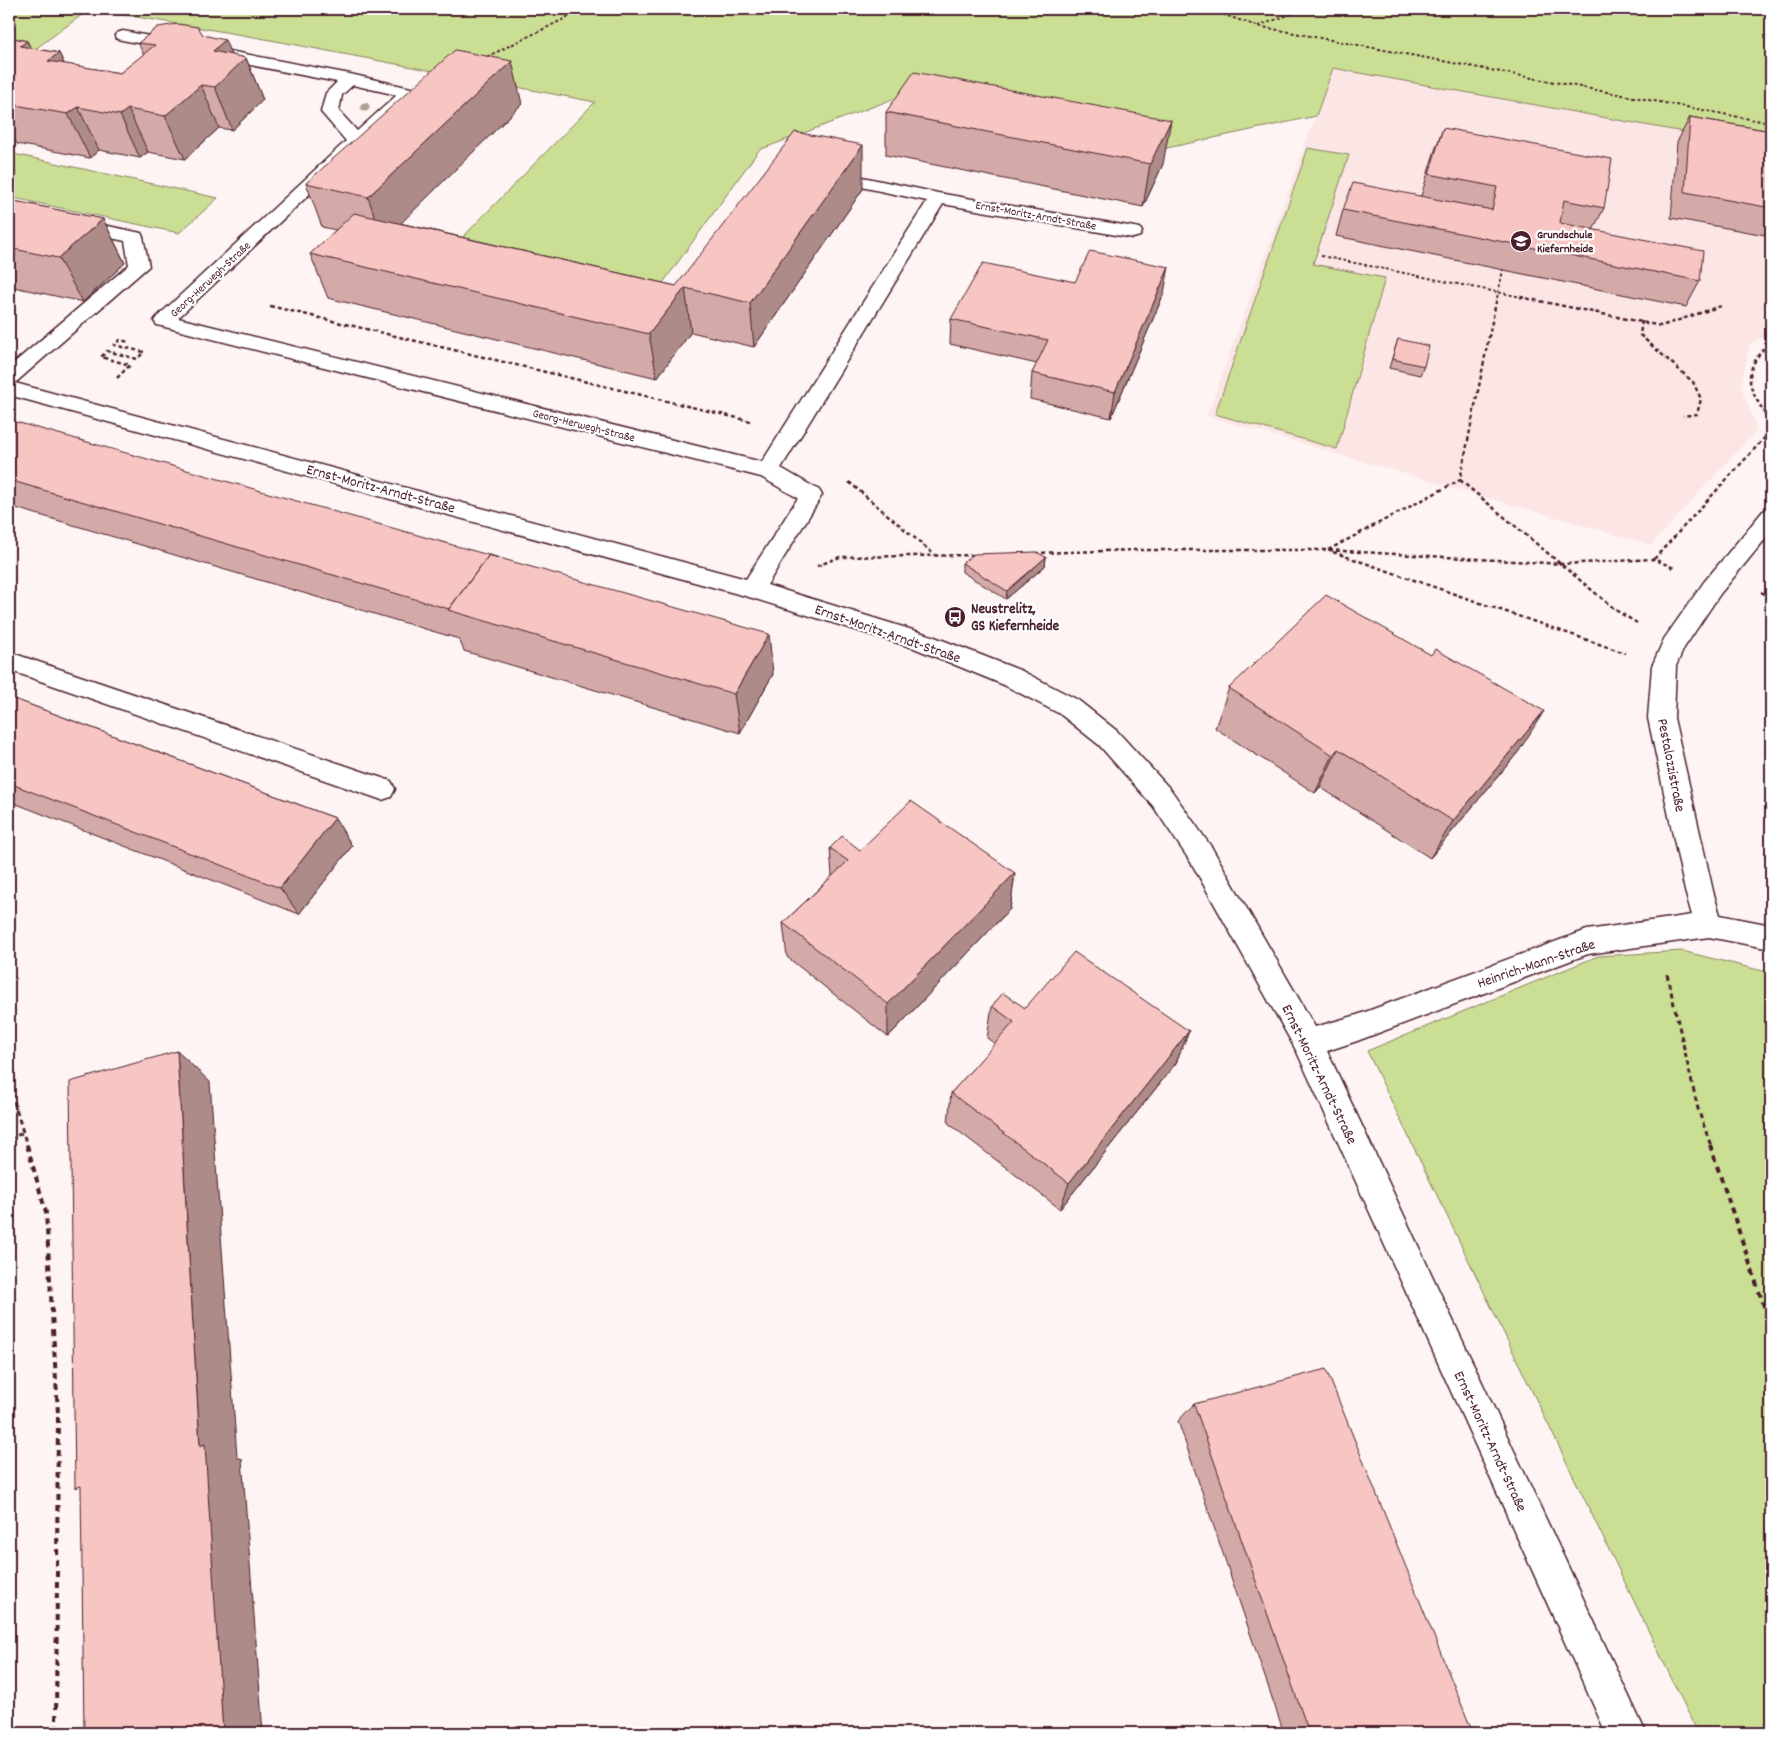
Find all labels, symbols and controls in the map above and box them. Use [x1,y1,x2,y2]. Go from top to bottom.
street label: Ernst-Moritz-Arndt-Straße [974,197,1098,235]
place label: Grundschule Kiefernheide [1537,227,1594,258]
school or university icon: Grundschule Kiefernheide [1509,229,1533,253]
street label: Georg-Herwegh-Straße [167,238,255,322]
street label: Georg-Herwegh-Straße [531,406,637,447]
street label: Ernst-Moritz-Arndt-Straße [304,459,458,520]
place label: Neustrelitz, GS Kiefernheide [971,599,1060,638]
street label: Ernst-Moritz-Arndt-Straße [811,600,964,670]
bus stop icon: Neustrelitz, GS Kiefernheide [943,605,967,629]
street label: Pestalozzistraße [1650,717,1690,814]
street label: Heinrich-Mann-Straße [1475,934,1599,995]
street label: Ernst-Moritz-Arndt-Straße [1275,1001,1362,1149]
street label: Ernst-Moritz-Arndt-Straße [1447,1368,1532,1516]

